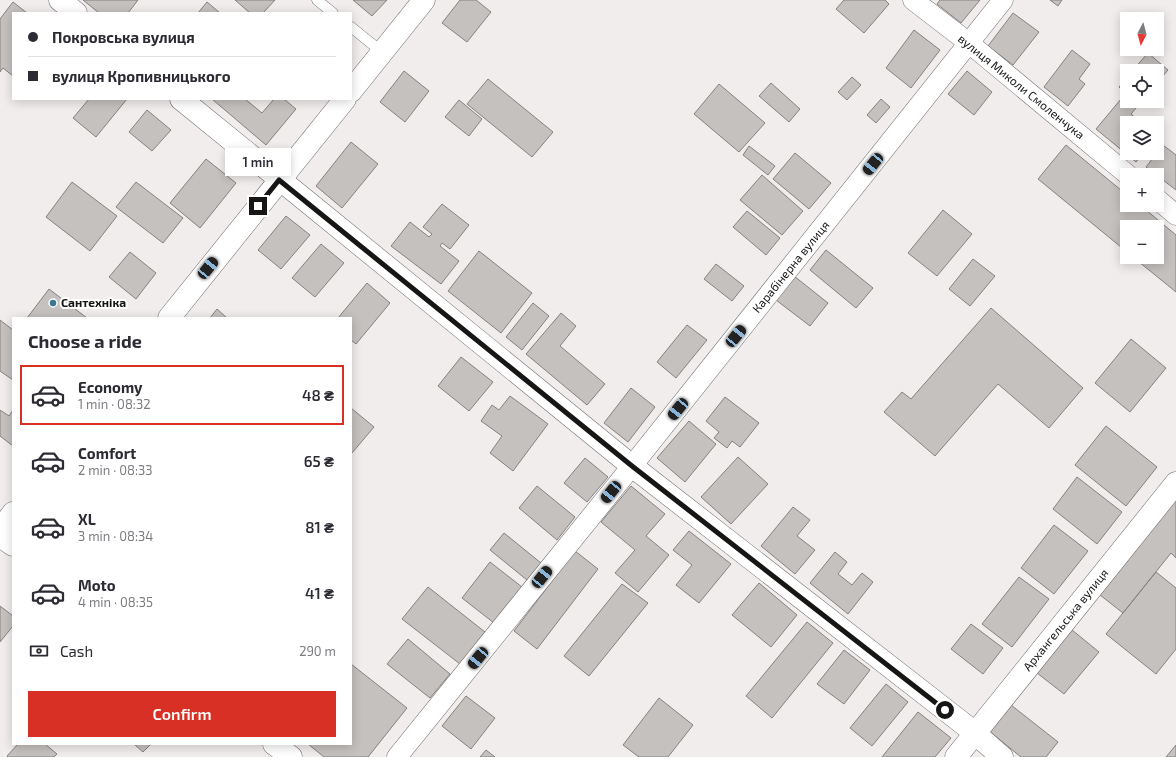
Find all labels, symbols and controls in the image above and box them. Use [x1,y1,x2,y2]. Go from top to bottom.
north arrow [1120,12,1164,56]
map controls [1120,12,1164,264]
text: Покровська вулиця [52,28,195,46]
street label: вулиця Миколи Смоленчука [955,31,1088,142]
button: locate [1120,64,1164,108]
text: вулиця Кропивницького [52,67,231,85]
button: layers [1120,116,1164,160]
callout: 1 min [225,148,291,176]
car [861,151,885,177]
text: 1 min [243,154,273,170]
button: + [1120,168,1164,212]
route end [249,197,267,215]
street label: Карабінерна вулиця [749,218,832,316]
button: − [1120,220,1164,264]
car [196,255,220,281]
place label: Сантехніка [61,295,126,309]
marker: Сантехніка [48,298,58,308]
car [724,323,748,349]
text: Choose a ride [28,330,142,352]
icon: car [30,377,66,413]
text: Economy [78,378,143,396]
text: 48 ₴ [302,386,334,404]
text: 1 min · 08:32 [78,396,150,412]
car [666,396,690,422]
icon: car [30,443,66,479]
text: Comfort [78,444,136,462]
text: 65 ₴ [304,452,334,470]
text: 2 min · 08:33 [78,462,153,478]
car [599,479,623,505]
icon: car [30,509,66,545]
text: XL [78,510,96,528]
text: 81 ₴ [305,518,334,536]
text: 3 min · 08:34 [78,528,153,544]
car [530,564,554,590]
street label: Архангельська вулиця [1020,566,1111,674]
icon: car [30,575,66,611]
text: Moto [78,576,116,594]
text: 41 ₴ [305,584,334,602]
text: 4 min · 08:35 [78,594,153,610]
icon: cash [28,640,50,662]
text: Cash [60,642,93,660]
text: 290 m [299,643,336,659]
car [466,645,490,671]
button: Confirm [28,691,336,737]
route start [936,701,954,719]

